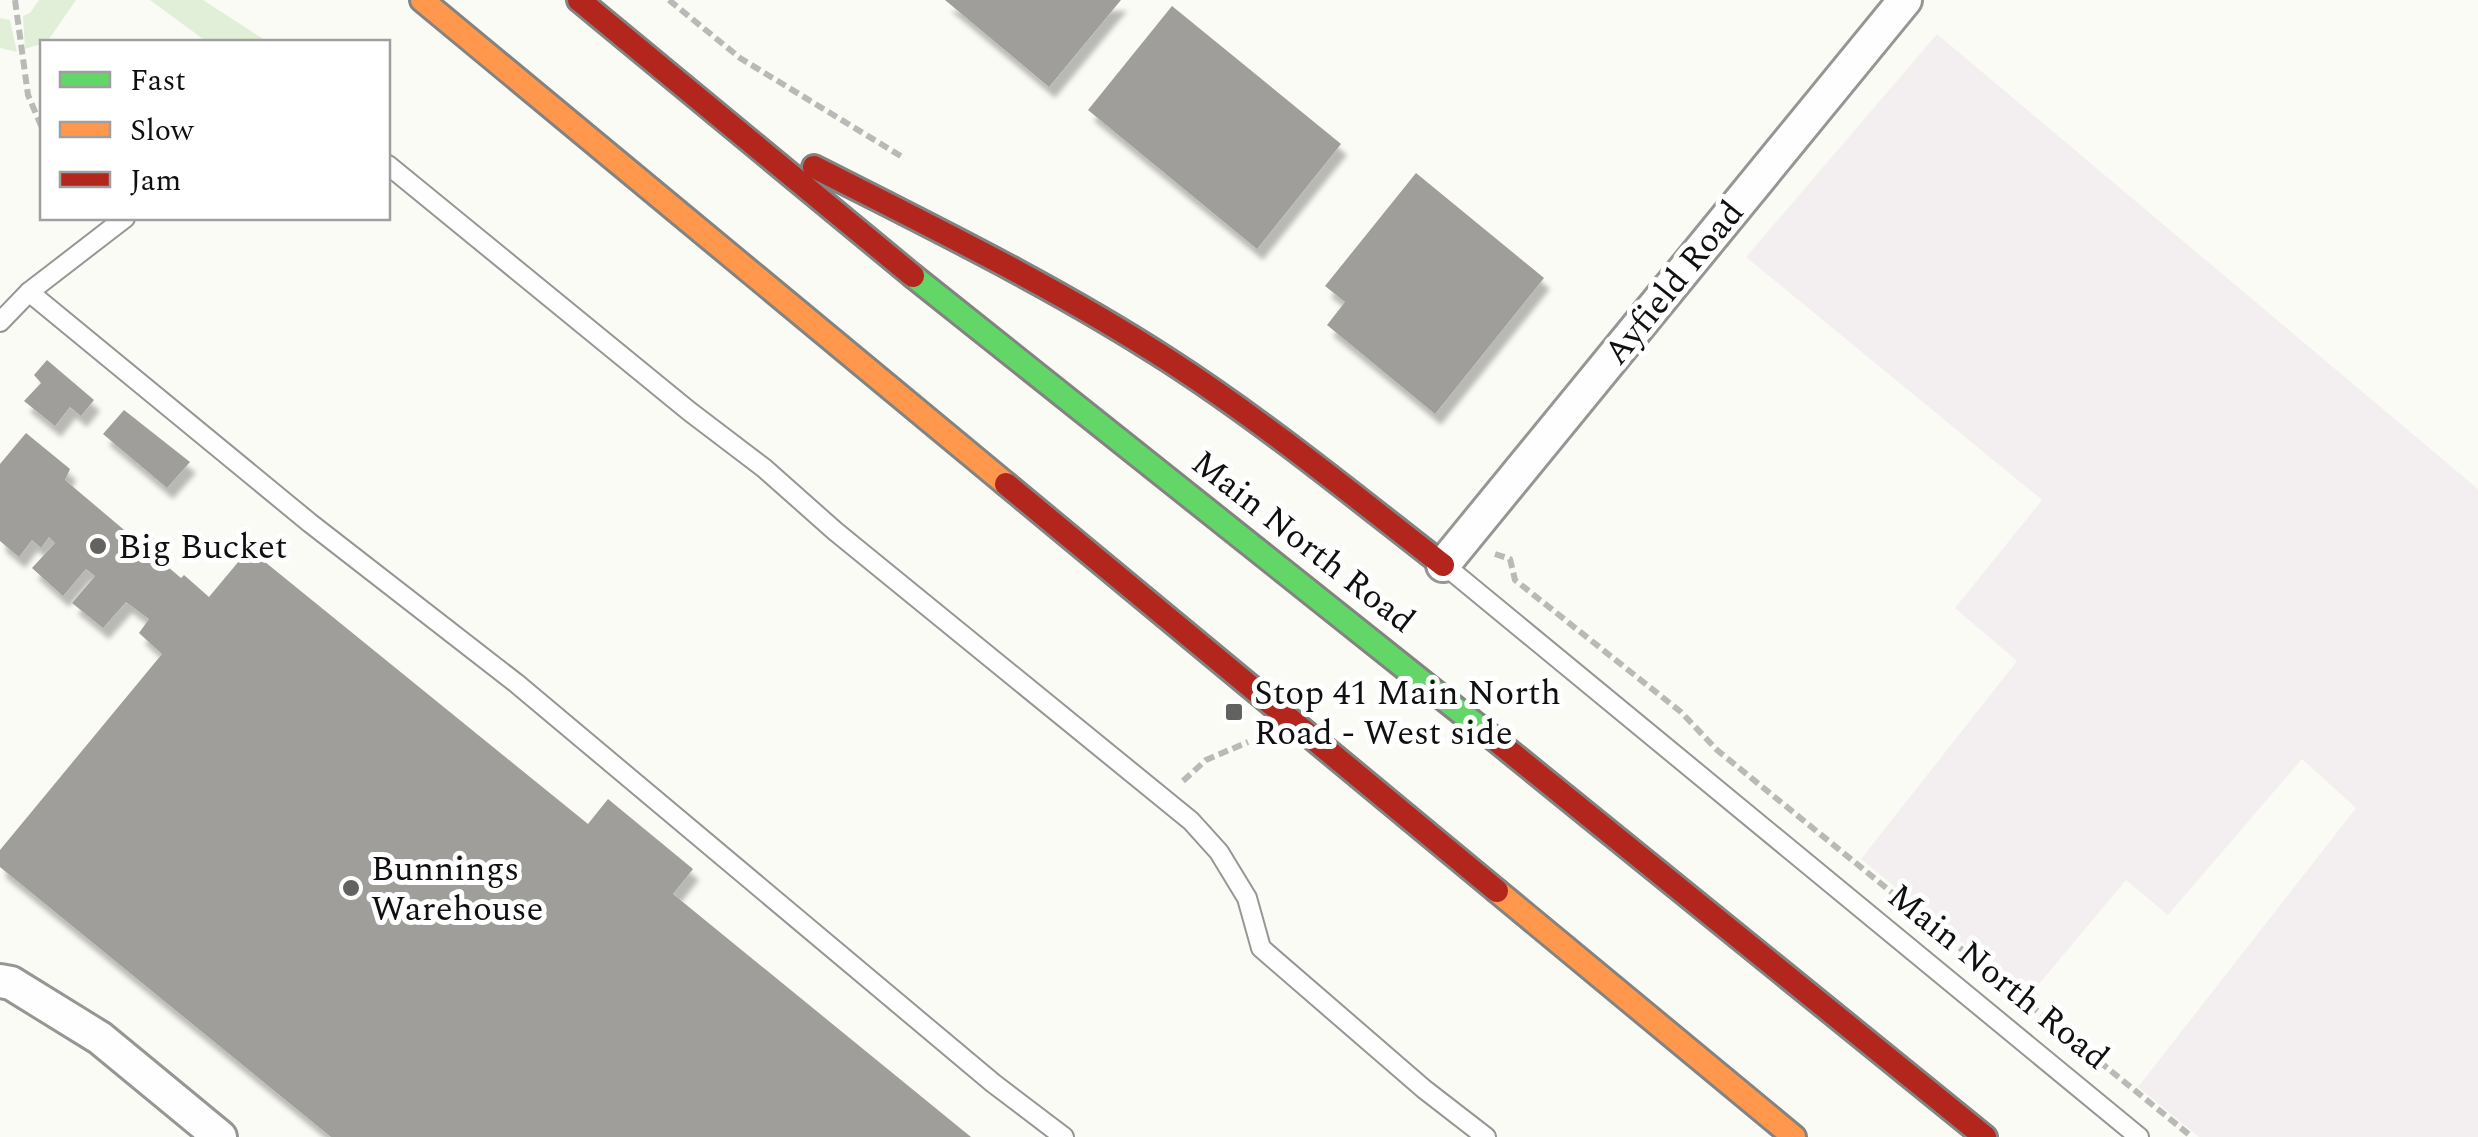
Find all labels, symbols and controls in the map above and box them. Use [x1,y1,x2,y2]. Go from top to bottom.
legend [40,40,390,220]
text: Fast [130,58,186,104]
text: Slow [130,108,195,154]
text: Jam [130,158,181,204]
street label: Ayfield Road [1591,189,1757,377]
street label: Main North Road [1180,438,1427,647]
place label: Big Bucket [118,521,287,574]
marker: Big Bucket [87,535,109,557]
place label: Stop 41 Main North Road - West side [1254,667,1561,760]
marker: Stop 41 Main North Road - West side [1223,701,1245,723]
place label: Bunnings Warehouse [371,843,544,936]
street label: Main North Road [1876,871,2120,1083]
marker: Bunnings Warehouse [340,877,362,899]

